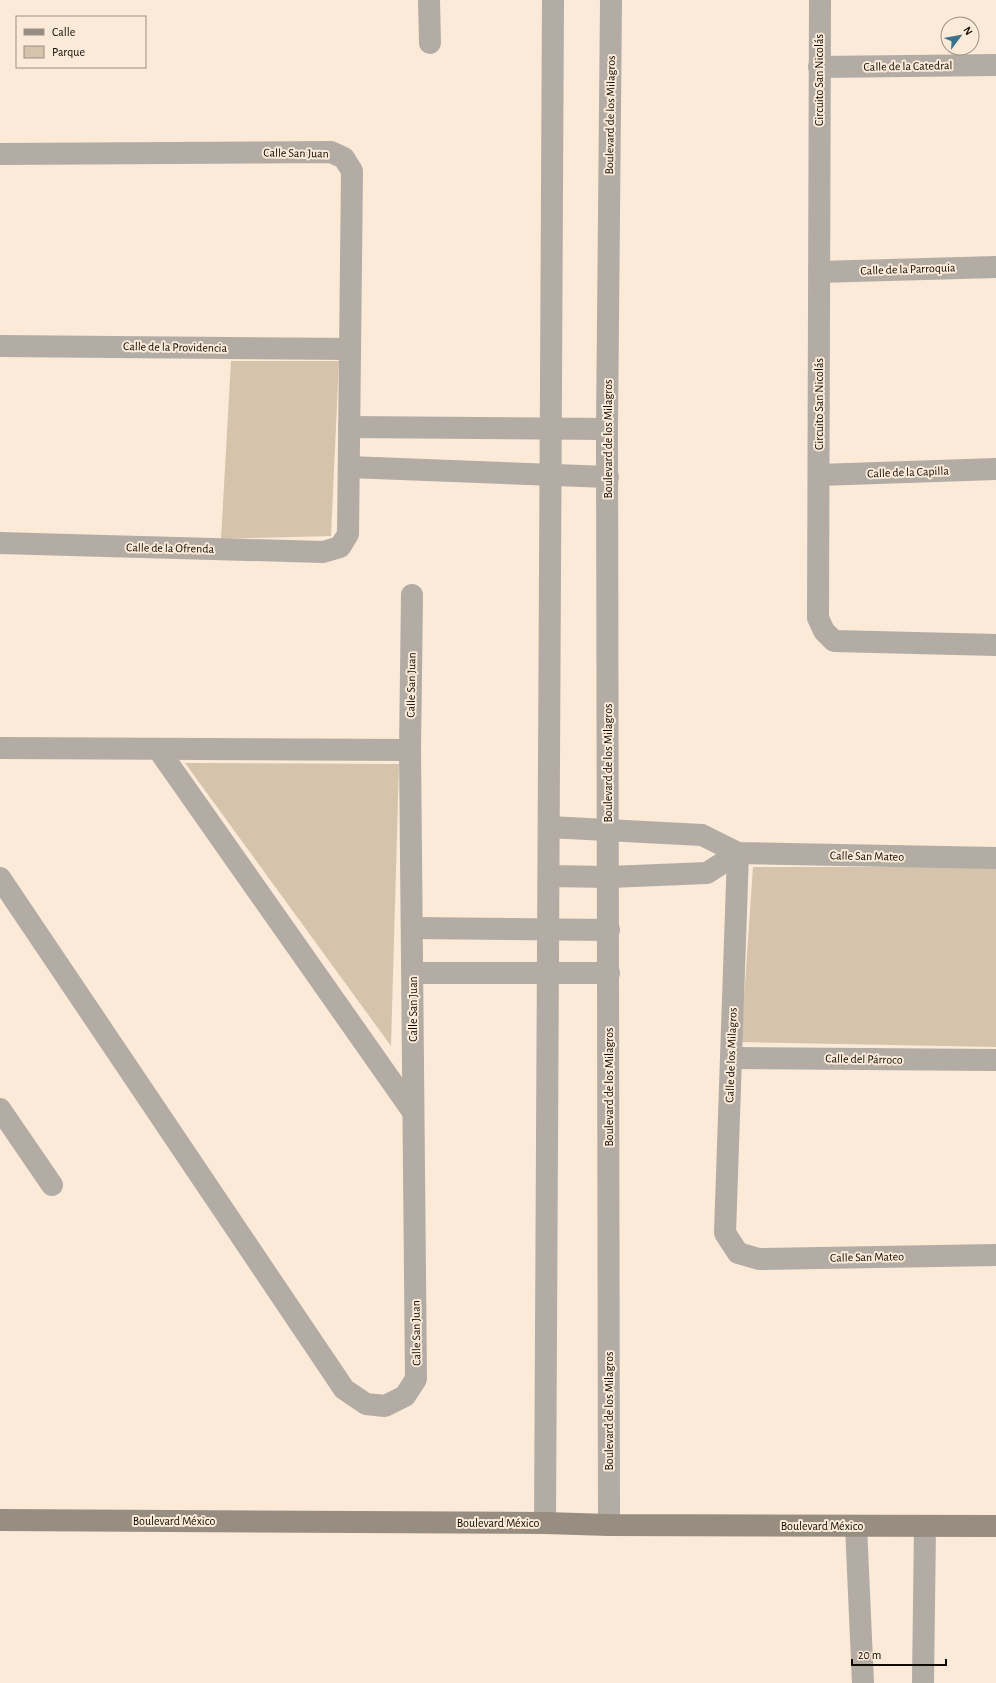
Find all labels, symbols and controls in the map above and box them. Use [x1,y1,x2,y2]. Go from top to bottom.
legend [16,16,146,68]
north arrow [940,16,980,56]
text: N [961,25,975,37]
text: Calle [52,26,75,38]
street label: Circuito San Nicolás [813,34,825,126]
text: Parque [52,46,85,58]
street label: Boulevard de los Milagros [603,55,617,175]
street label: Calle de la Catedral [863,59,953,73]
street label: Calle San Juan [263,146,329,160]
street label: Calle de la Parroquia [860,261,956,277]
street label: Calle de la Providencia [123,340,228,354]
street label: Circuito San Nicolás [813,358,825,450]
street label: Boulevard de los Milagros [602,379,614,499]
street label: Calle de la Capilla [867,465,949,479]
street label: Calle de la Ofrenda [126,541,215,555]
street label: Calle San Juan [404,652,418,718]
street label: Boulevard de los Milagros [602,703,614,823]
street label: Calle San Mateo [830,849,904,863]
street label: Calle San Juan [407,976,419,1042]
street label: Calle de los Milagros [723,1007,739,1103]
street label: Boulevard de los Milagros [603,1027,615,1147]
street label: Calle del Párroco [825,1052,903,1066]
street label: Calle San Mateo [830,1250,904,1264]
street label: Calle San Juan [409,1300,423,1366]
street label: Boulevard de los Milagros [603,1351,615,1471]
street label: Boulevard México [133,1515,215,1527]
street label: Boulevard México [457,1517,539,1529]
street label: Boulevard México [781,1520,863,1532]
scale bar [852,1641,946,1667]
text: 20 m [858,1649,881,1661]

